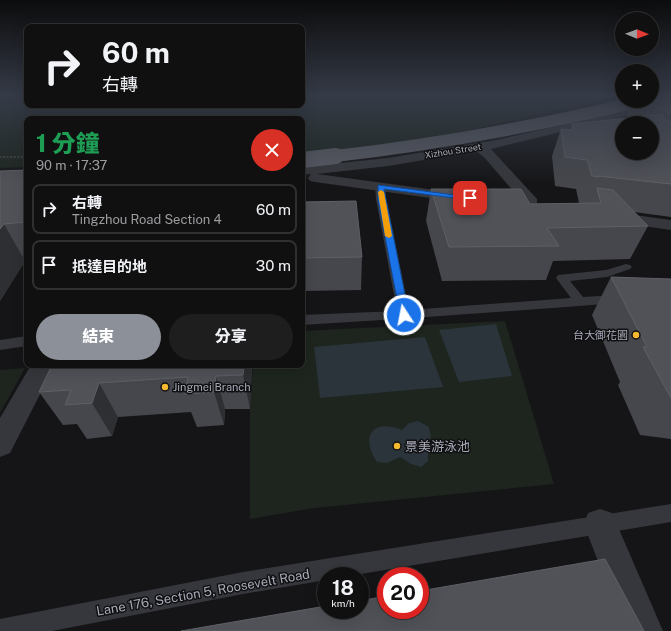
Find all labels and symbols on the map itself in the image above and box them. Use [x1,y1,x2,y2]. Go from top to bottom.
north arrow [615,12,659,56]
street label: Xizhou Street [424,141,482,160]
pin [453,181,487,215]
position arrow [383,294,425,336]
place label: 台大御花園 [573,329,628,341]
marker: 台大御花園 [631,330,641,340]
place label: Jingmei Branch [173,381,251,393]
marker: Jingmei Branch [160,382,170,392]
place label: 景美游泳池 [405,439,470,454]
marker: 景美游泳池 [392,441,402,451]
street label: Lane 176, Section 5, Roosevelt Road [95,566,311,619]
speed limit sign: 20 [377,567,429,619]

